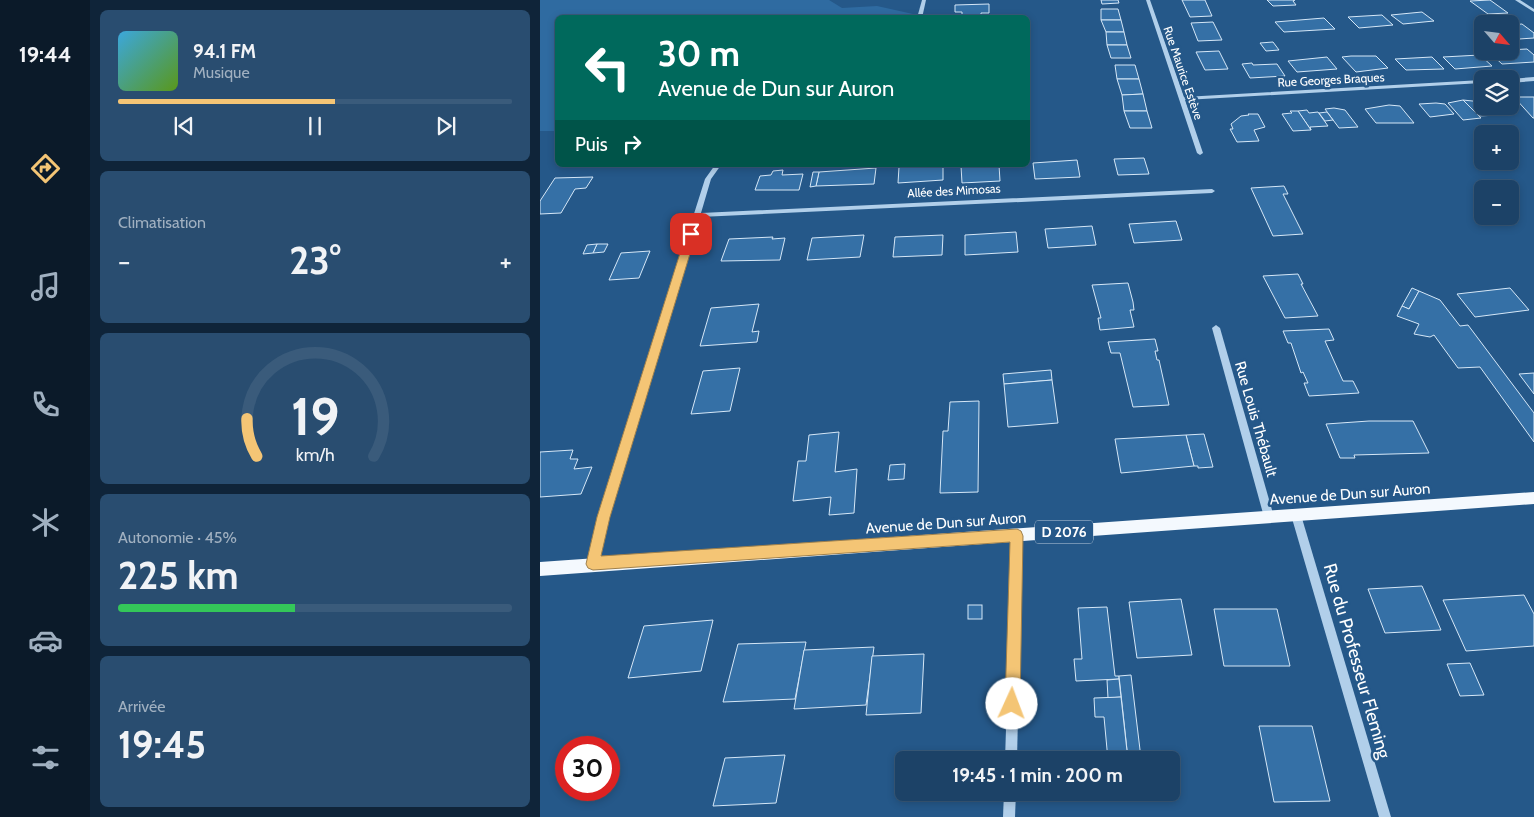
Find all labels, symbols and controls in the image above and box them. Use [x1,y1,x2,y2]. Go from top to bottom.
north arrow [1474,15,1519,60]
map controls [1474,15,1519,225]
street label: Rue Maurice Estève [1160,24,1207,122]
text: 30 m [658,32,740,75]
icon: left [575,35,640,100]
text: 94.1 FM [193,40,256,63]
text: 19:44 [19,41,71,68]
text: Musique [193,63,250,82]
street label: Rue Georges Braques [1277,69,1385,90]
button: layers [1474,70,1519,115]
text: Avenue de Dun sur Auron [658,75,894,102]
icon: previous [170,112,198,140]
icon: pause [301,112,329,140]
icon: next [432,112,460,140]
button: + [1474,125,1519,170]
icon: right [618,130,646,158]
text: Puis [575,133,608,156]
icon: directions [28,151,63,186]
button: − [1474,180,1519,225]
street label: Allée des Mimosas [907,181,1001,200]
text: Climatisation [118,213,206,232]
pin [670,213,712,255]
icon: arrive [677,220,705,248]
text: 23° [289,237,341,284]
text: − [118,244,130,278]
text: + [500,244,512,278]
icon: music [28,269,63,304]
street label: Rue Louis Thébault [1231,359,1281,479]
text: 19 [291,385,339,448]
icon: phone [28,387,63,422]
text: km/h [295,444,335,465]
street label: Avenue de Dun sur Auron [1269,479,1431,509]
icon: climate [28,505,63,540]
street label: Avenue de Dun sur Auron [865,508,1027,538]
road number: D 2076 [1035,520,1093,544]
text: Autonomie · 45% [118,528,237,547]
text: 225 km [118,552,239,599]
street label: Rue du Professeur Fleming [1319,561,1396,762]
icon: car [28,623,63,658]
position arrow [985,677,1037,729]
text: Arrivée [118,697,165,716]
text: 19:45 [118,721,206,768]
speed limit sign: 30 [555,736,620,801]
icon: filters [28,740,63,775]
text: 19:45 · 1 min · 200 m [952,764,1123,787]

